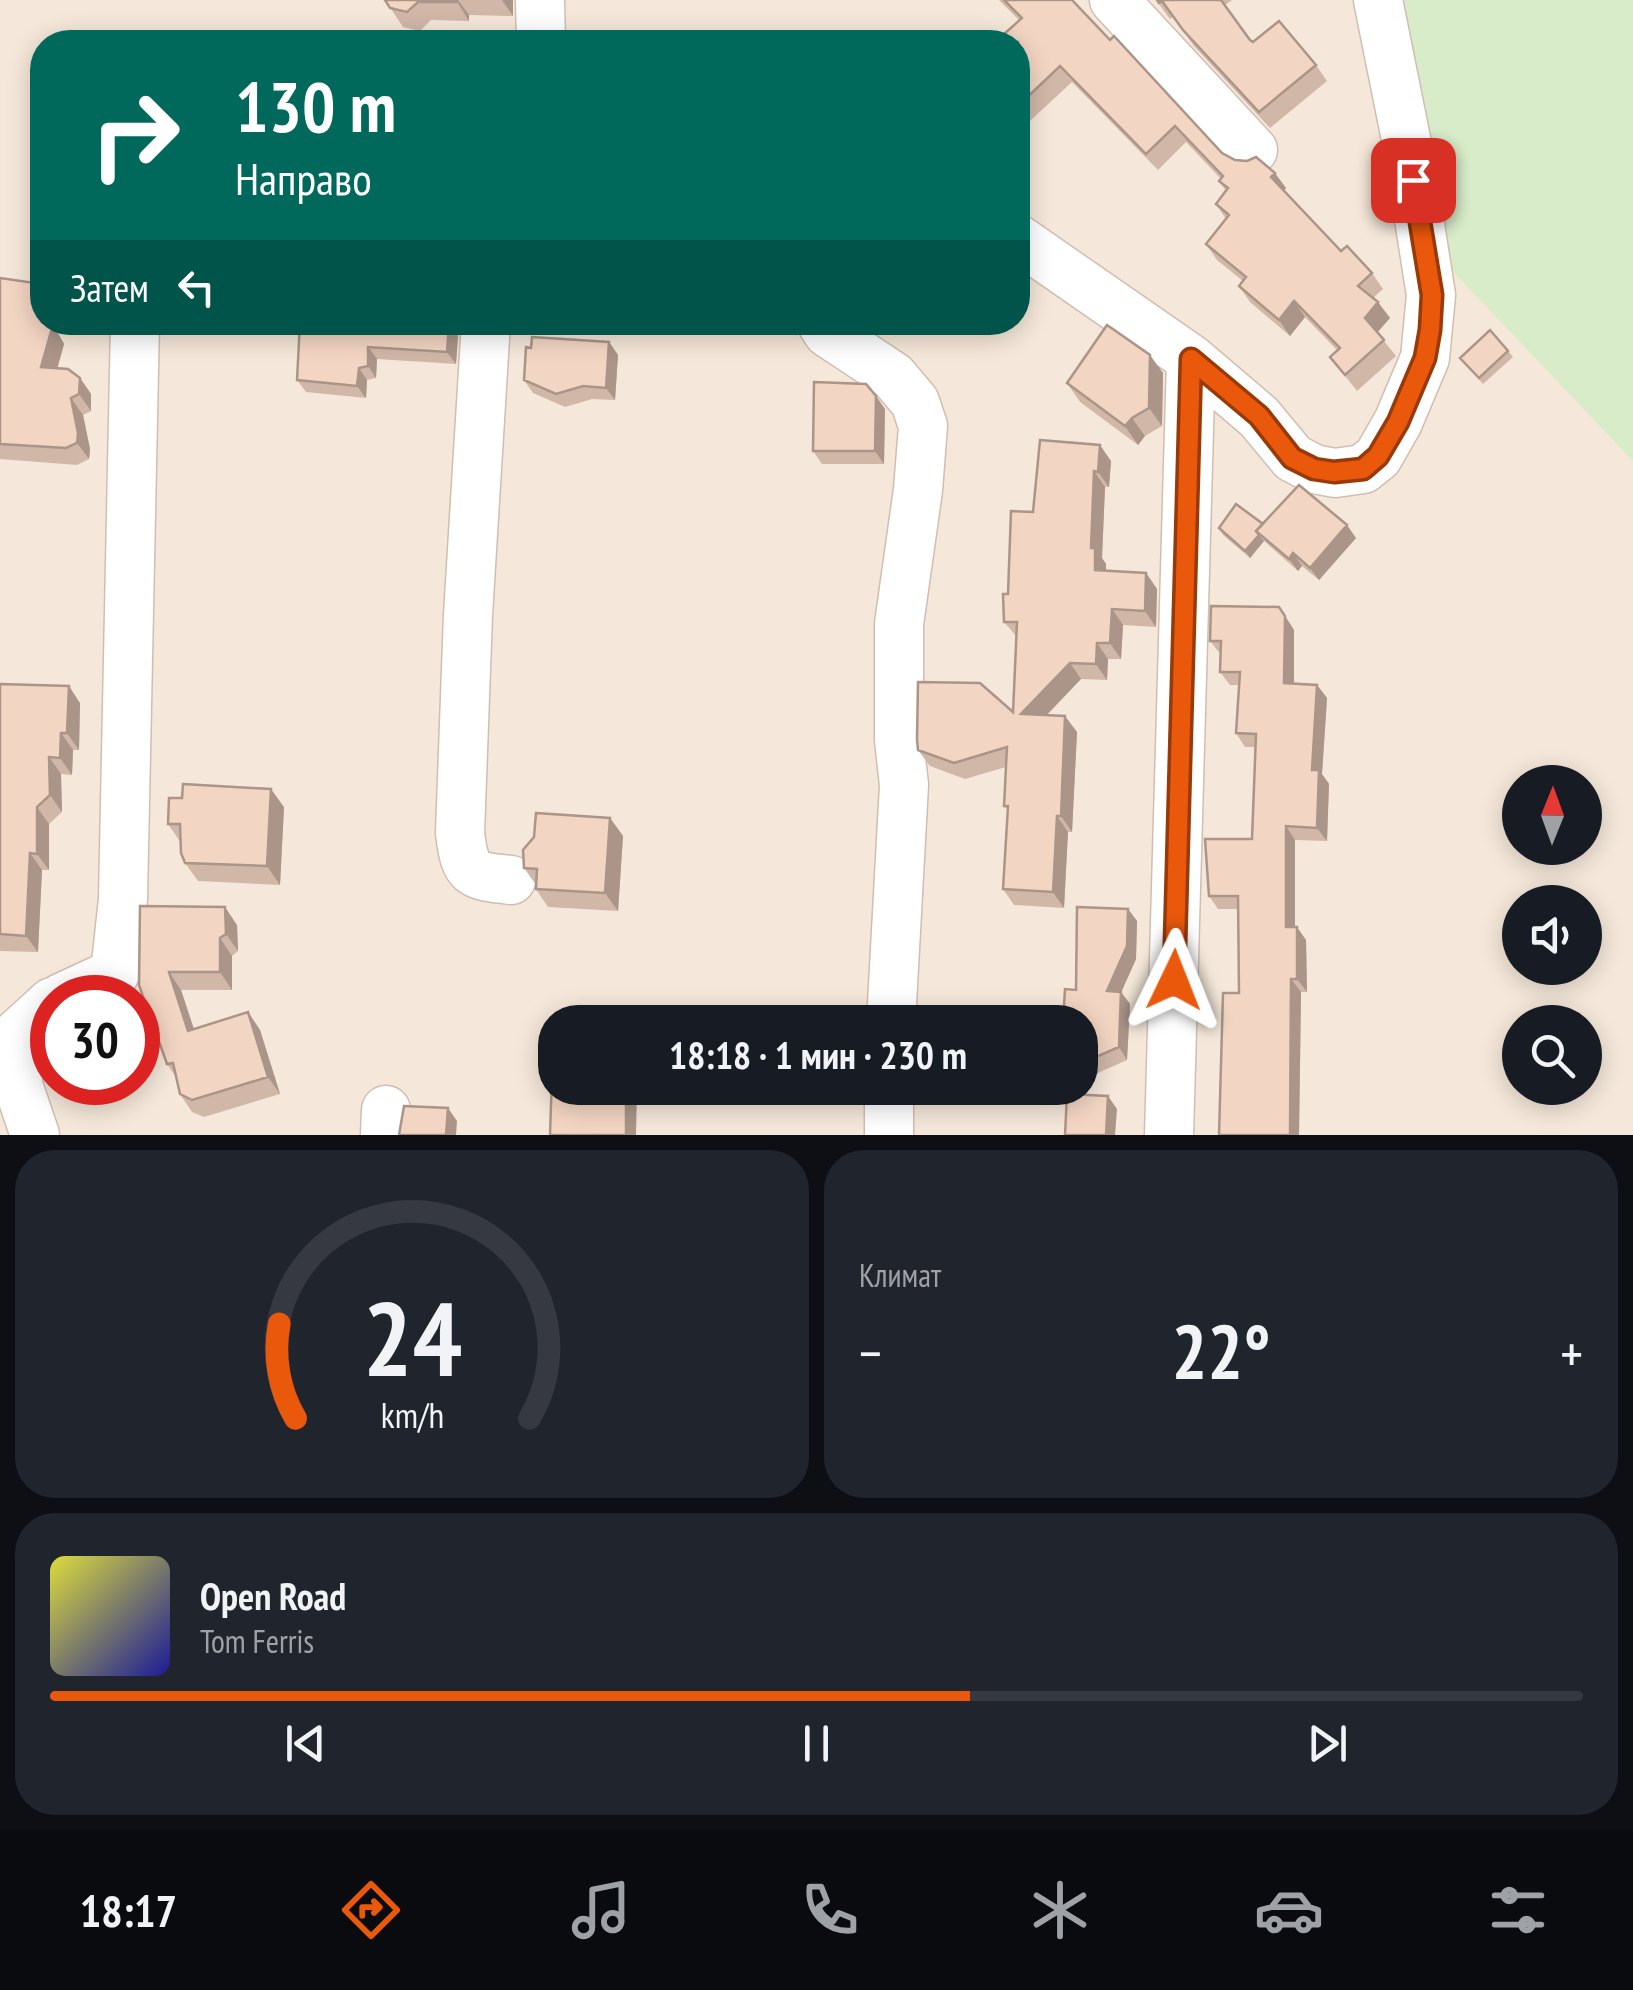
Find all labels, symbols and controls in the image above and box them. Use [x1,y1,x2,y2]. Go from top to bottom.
text: 130 m [235,61,396,151]
icon: right [70,70,200,200]
pin [1371,138,1456,223]
text: Направо [235,149,372,207]
icon: arrive [1386,153,1441,208]
icon: left [169,260,224,315]
text: Затем [70,263,149,312]
north arrow [1502,765,1602,865]
map controls [1502,765,1602,1105]
button: sound [1502,885,1602,985]
position arrow [1122,928,1226,1032]
speed limit sign: 30 [30,975,160,1105]
button: search [1502,1005,1602,1105]
text: 18:18 · 1 мин · 230 m [669,1030,967,1079]
text: Климат [859,1254,941,1296]
text: 24 [362,1270,462,1405]
text: 22° [1171,1303,1271,1400]
text: − [859,1317,882,1388]
text: + [1560,1317,1583,1388]
text: km/h [380,1392,444,1438]
text: Open Road [200,1571,346,1620]
text: Tom Ferris [200,1620,314,1662]
icon: previous [278,1716,333,1771]
icon: pause [789,1716,844,1771]
icon: next [1300,1716,1355,1771]
icon: directions [336,1875,406,1945]
icon: music [566,1875,636,1945]
icon: phone [795,1875,865,1945]
icon: climate [1025,1875,1095,1945]
icon: car [1254,1875,1324,1945]
icon: filters [1483,1875,1553,1945]
text: 18:17 [80,1881,177,1939]

